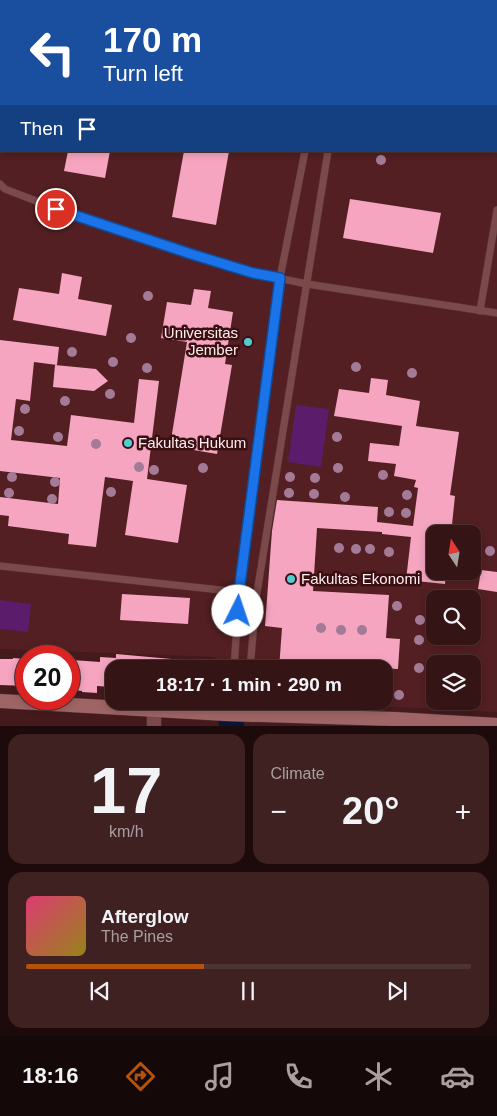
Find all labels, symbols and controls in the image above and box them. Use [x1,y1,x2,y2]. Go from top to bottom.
icon: left [20,20,85,85]
text: 170 m [103,20,202,59]
text: Turn left [103,61,183,86]
icon: arrive [73,115,101,143]
text: Then [20,118,63,139]
pin [35,188,77,230]
icon: arrive [42,195,70,223]
place label: Universitas Jember [164,324,238,358]
marker: Universitas Jember [242,336,254,348]
place label: Fakultas Hukum [138,434,246,451]
marker: Fakultas Hukum [122,437,134,449]
north arrow [426,525,481,580]
map controls [426,525,481,710]
place label: Fakultas Ekonomi [301,570,420,587]
marker: Fakultas Ekonomi [285,573,297,585]
position arrow [211,584,263,636]
button: search [426,590,481,645]
speed limit sign: 20 [15,645,80,710]
button: layers [426,655,481,710]
text: 18:17 · 1 min · 290 m [156,674,342,695]
text: 17 [90,754,162,827]
text: Climate [271,765,325,782]
text: 20° [342,790,399,832]
text: − [271,796,287,827]
text: + [455,796,471,827]
text: km/h [109,823,144,840]
text: Afterglow [101,906,189,927]
text: The Pines [101,928,173,945]
icon: previous [86,977,114,1005]
icon: pause [234,977,262,1005]
icon: next [383,977,411,1005]
icon: directions [123,1059,158,1094]
icon: music [202,1059,237,1094]
icon: phone [281,1059,316,1094]
icon: climate [361,1059,396,1094]
icon: car [440,1059,475,1094]
text: 18:16 [22,1063,78,1088]

